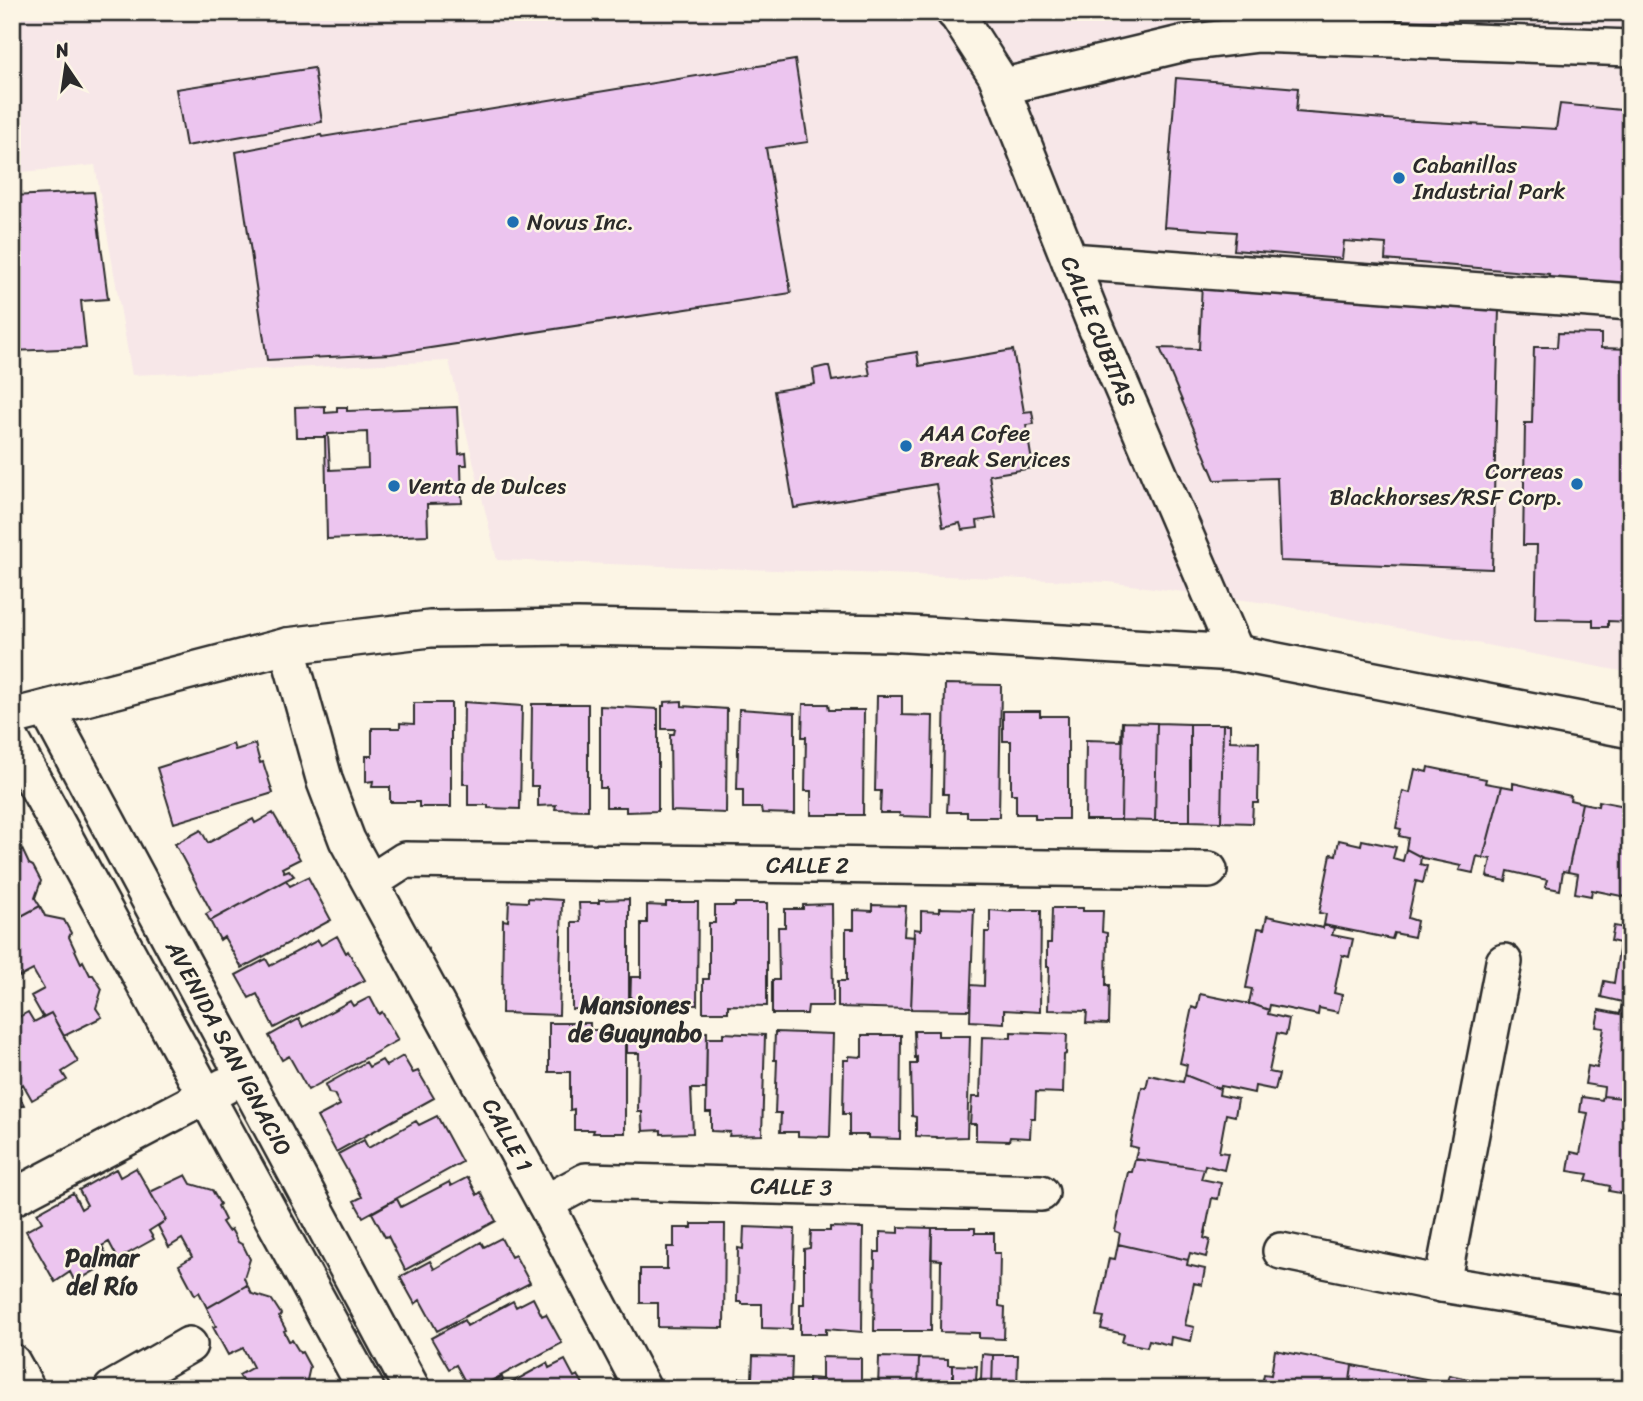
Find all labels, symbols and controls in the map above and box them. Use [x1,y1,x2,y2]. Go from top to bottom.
north arrow [32,32,102,102]
text: N [51,32,73,68]
place label: Cabanillas Industrial Park [1412,145,1565,212]
marker: Cabanillas Industrial Park [1391,170,1407,186]
place label: Novus Inc. [527,202,634,243]
marker: Novus Inc. [505,214,521,230]
street label: CALLE CUBITAS [1049,250,1148,413]
place label: AAA Cofee Break Services [919,413,1071,480]
marker: AAA Cofee Break Services [898,438,914,454]
place label: Correas Blackhorses/RSF Corp. [1330,451,1564,518]
place label: Venta de Dulces [408,466,567,507]
marker: Correas Blackhorses/RSF Corp. [1569,476,1585,492]
marker: Venta de Dulces [386,478,402,494]
street label: CALLE 2 [766,844,849,886]
street label: AVENIDA SAN IGNACIO [154,932,304,1164]
district label: Mansiones de Guaynabo [568,984,703,1054]
street label: CALLE 1 [471,1090,545,1180]
street label: CALLE 3 [750,1165,833,1208]
district label: Palmar del Río [65,1237,141,1307]

